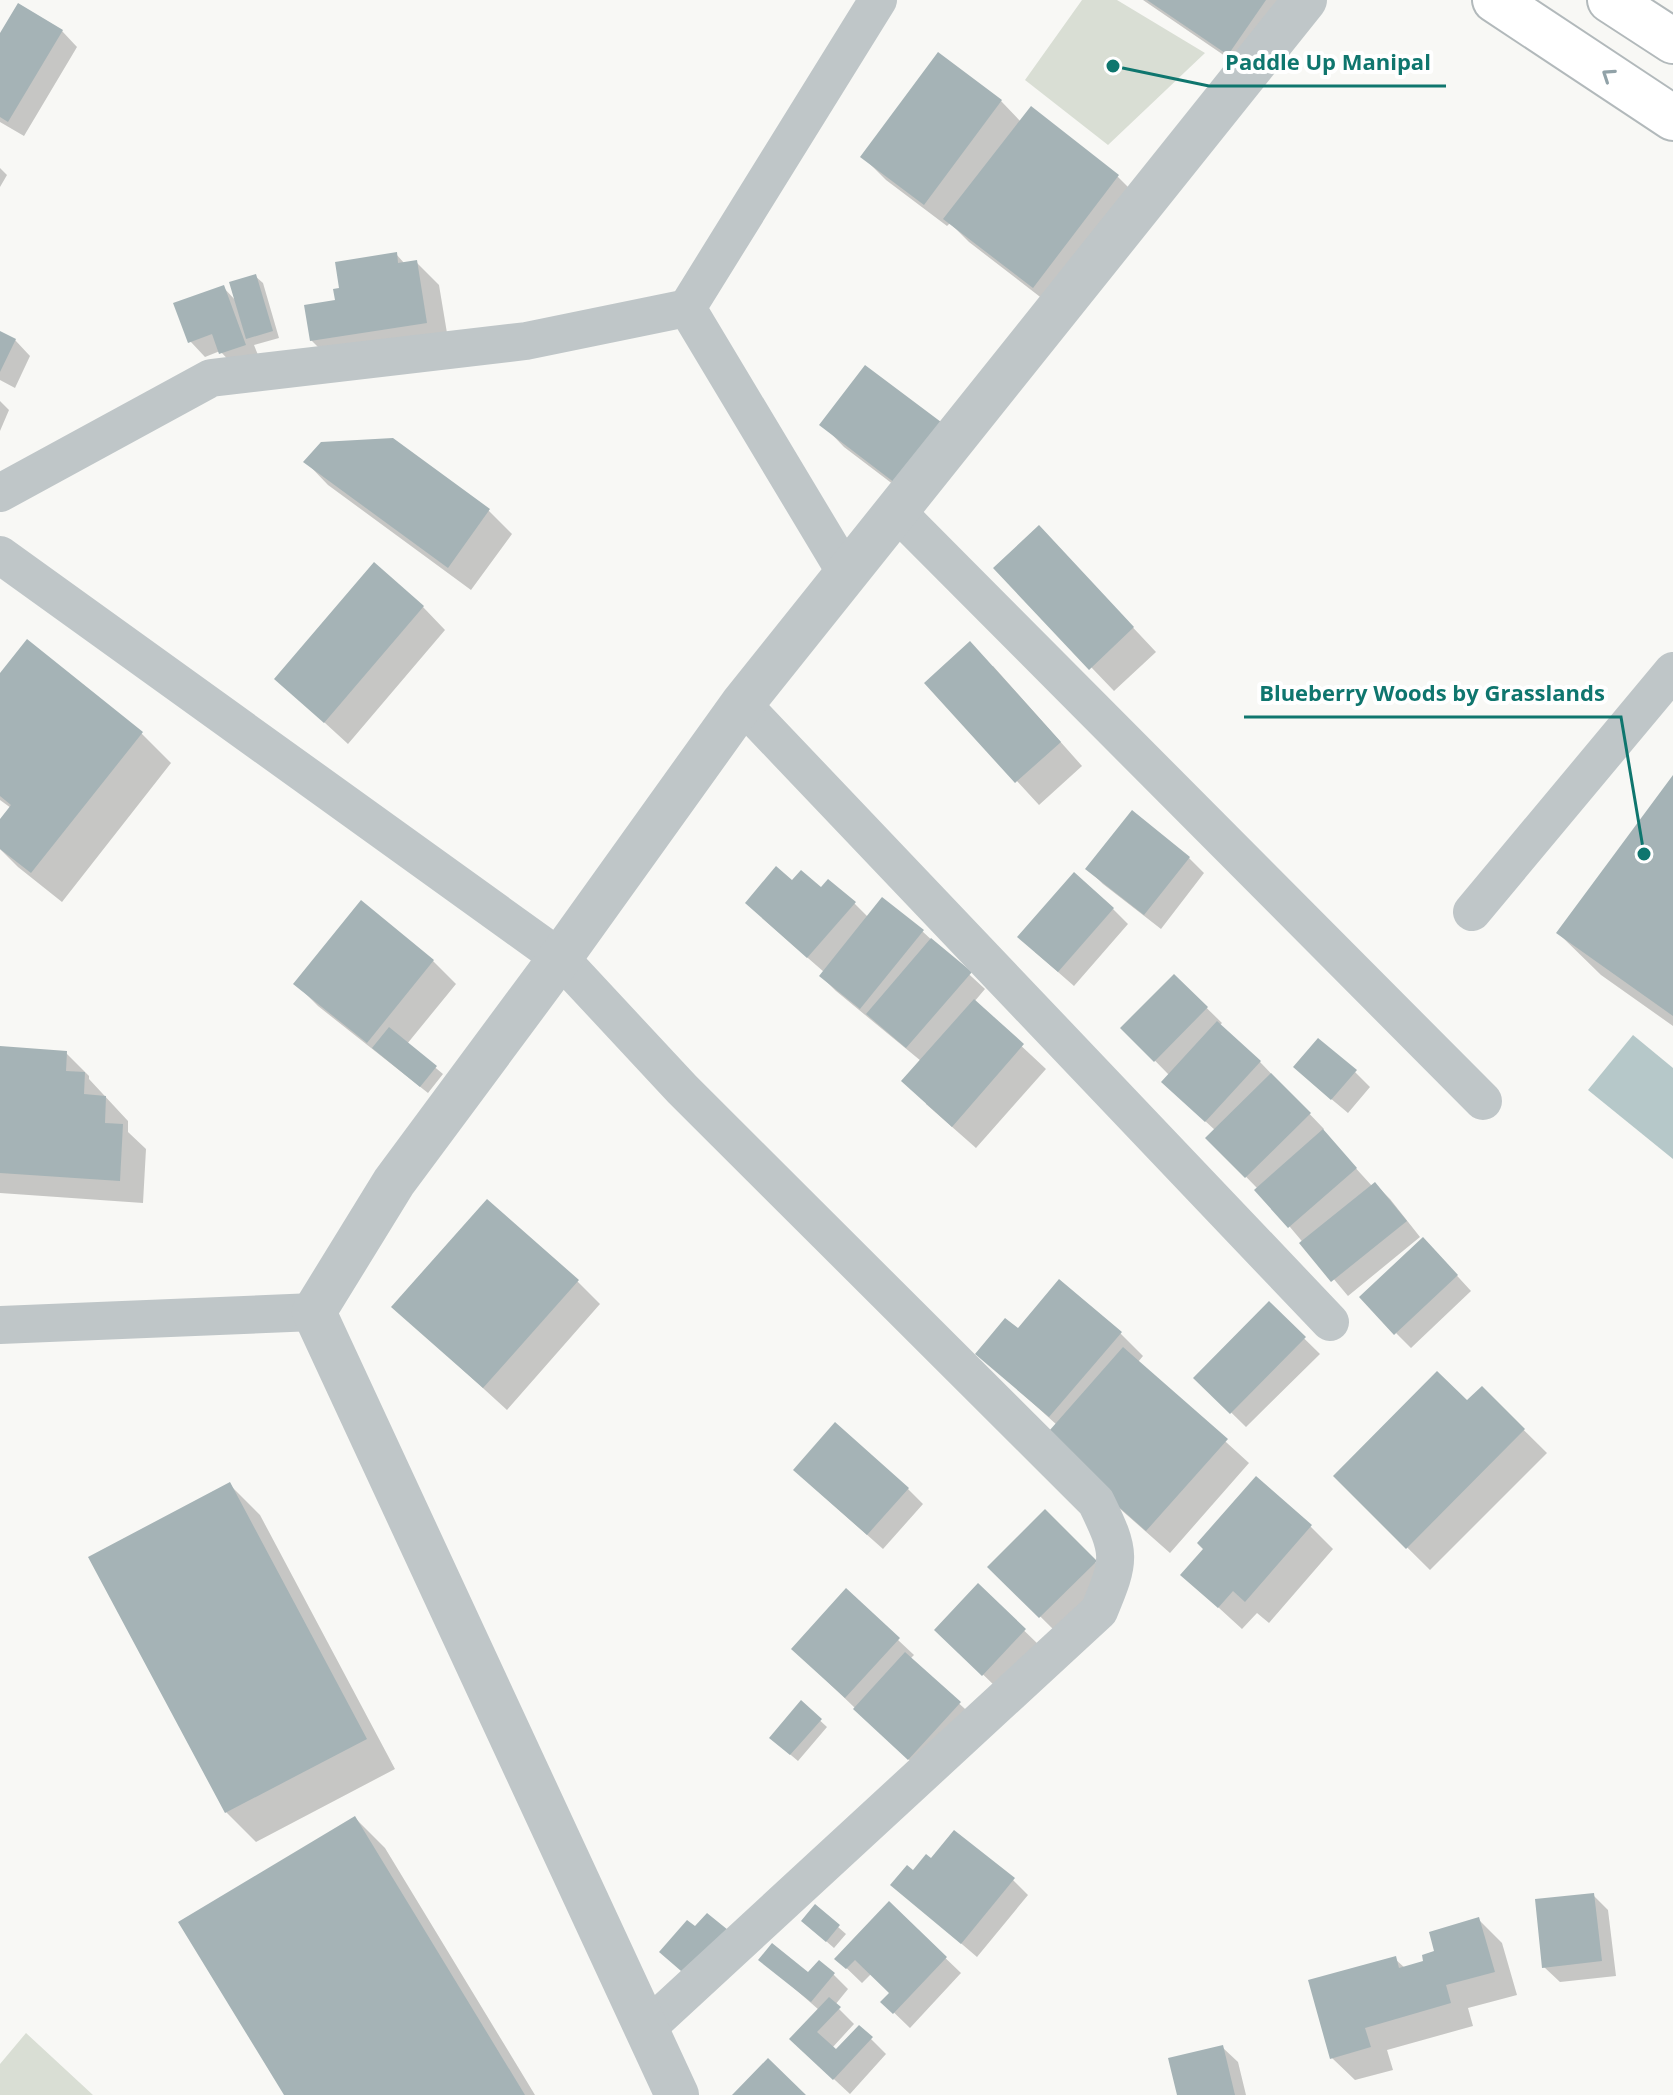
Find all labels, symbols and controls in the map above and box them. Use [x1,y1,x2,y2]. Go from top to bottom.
callout: Paddle Up Manipal [1209,40,1446,86]
text: Paddle Up Manipal [1225,46,1431,76]
one-way arrow [1602,70,1617,85]
callout: Blueberry Woods by Grasslands [1244,671,1621,717]
text: Blueberry Woods by Grasslands [1259,677,1605,707]

